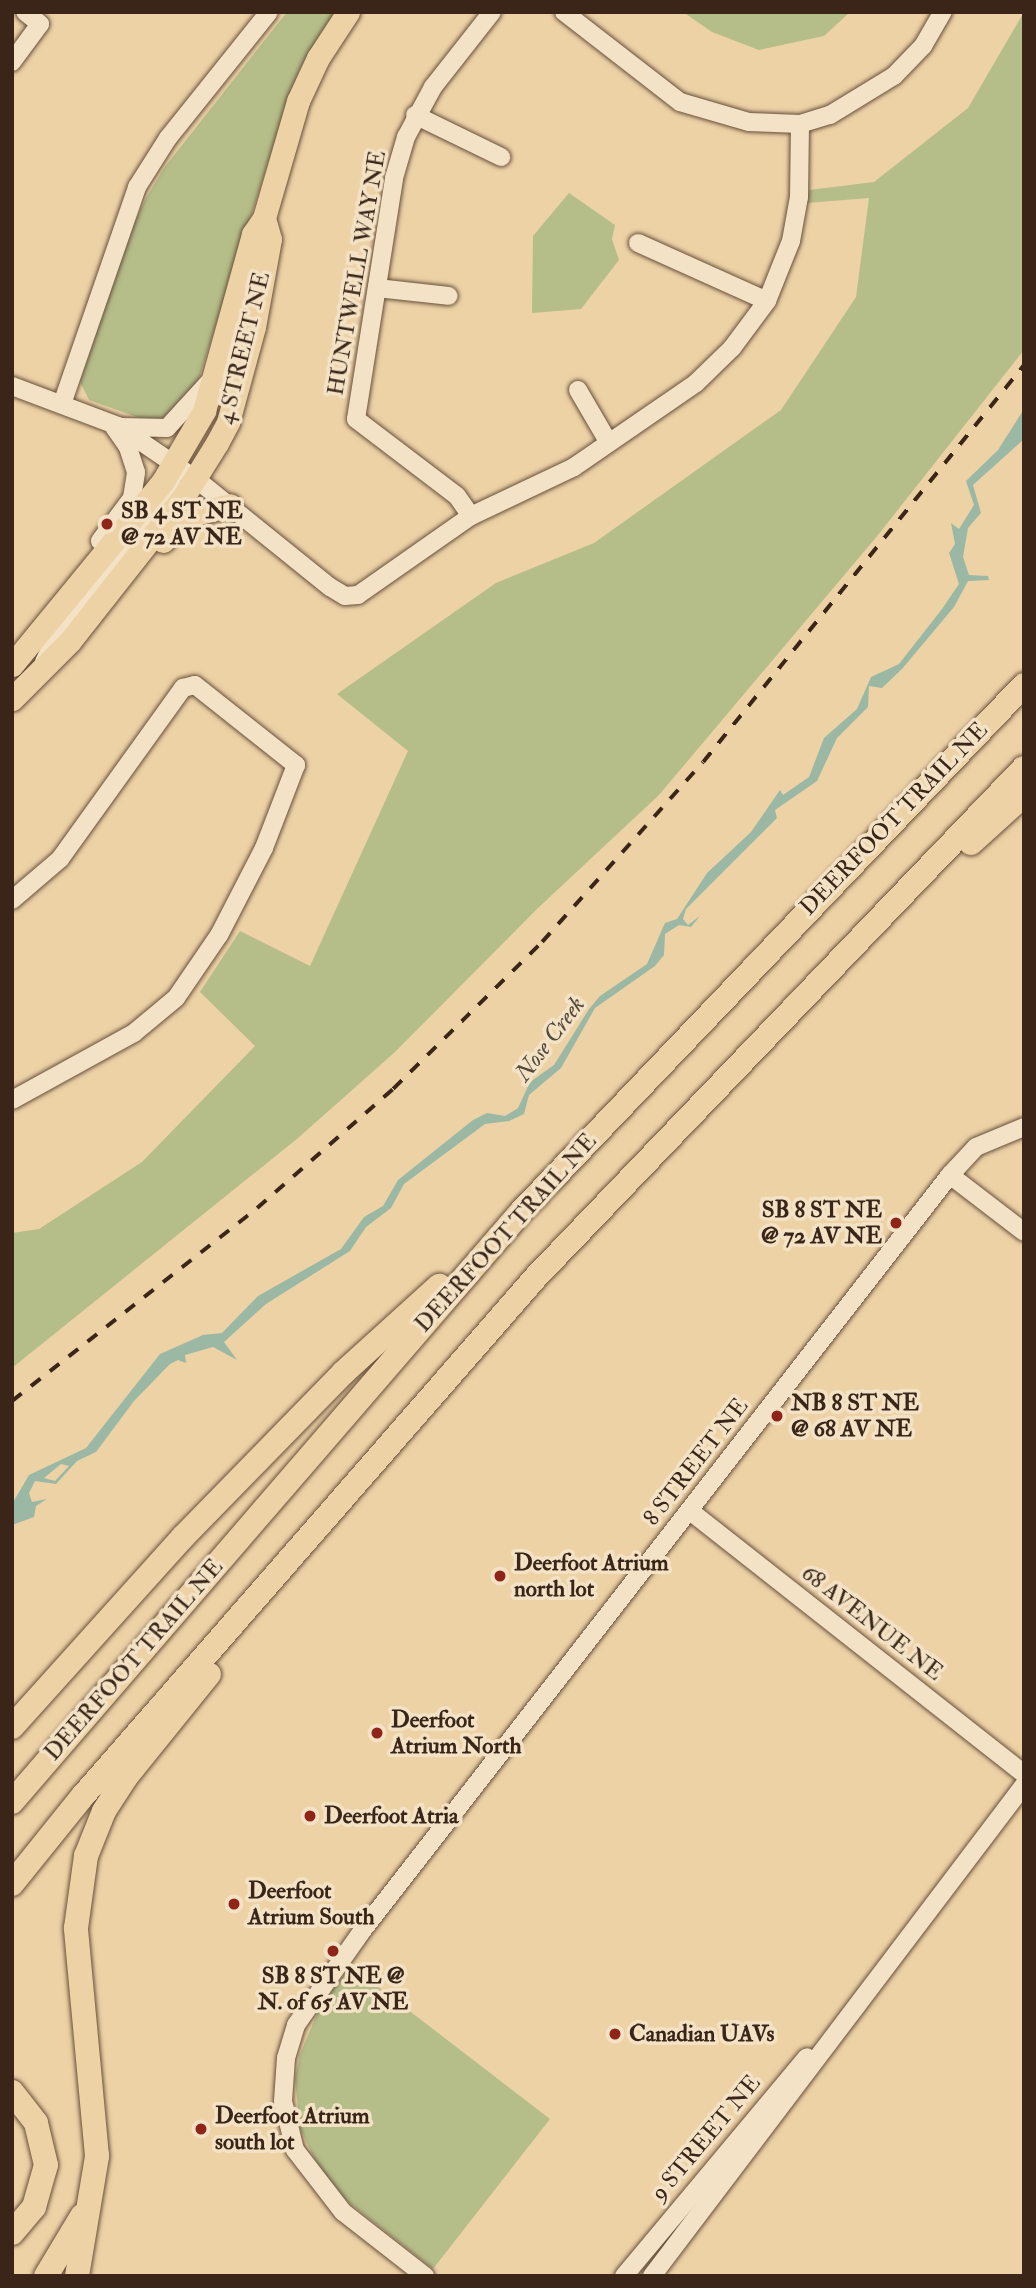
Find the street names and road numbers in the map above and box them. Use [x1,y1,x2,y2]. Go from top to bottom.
street label: HUNTWELL WAY NE [322,148,392,398]
street label: 4 STREET NE [212,269,276,427]
street label: DEERFOOT TRAIL NE [794,717,994,921]
street label: DEERFOOT TRAIL NE [409,1128,603,1338]
street label: 8 STREET NE [638,1393,754,1531]
street label: DEERFOOT TRAIL NE [39,1554,229,1766]
street label: 68 AVENUE NE [796,1559,948,1687]
street label: 9 STREET NE [646,2070,766,2206]

